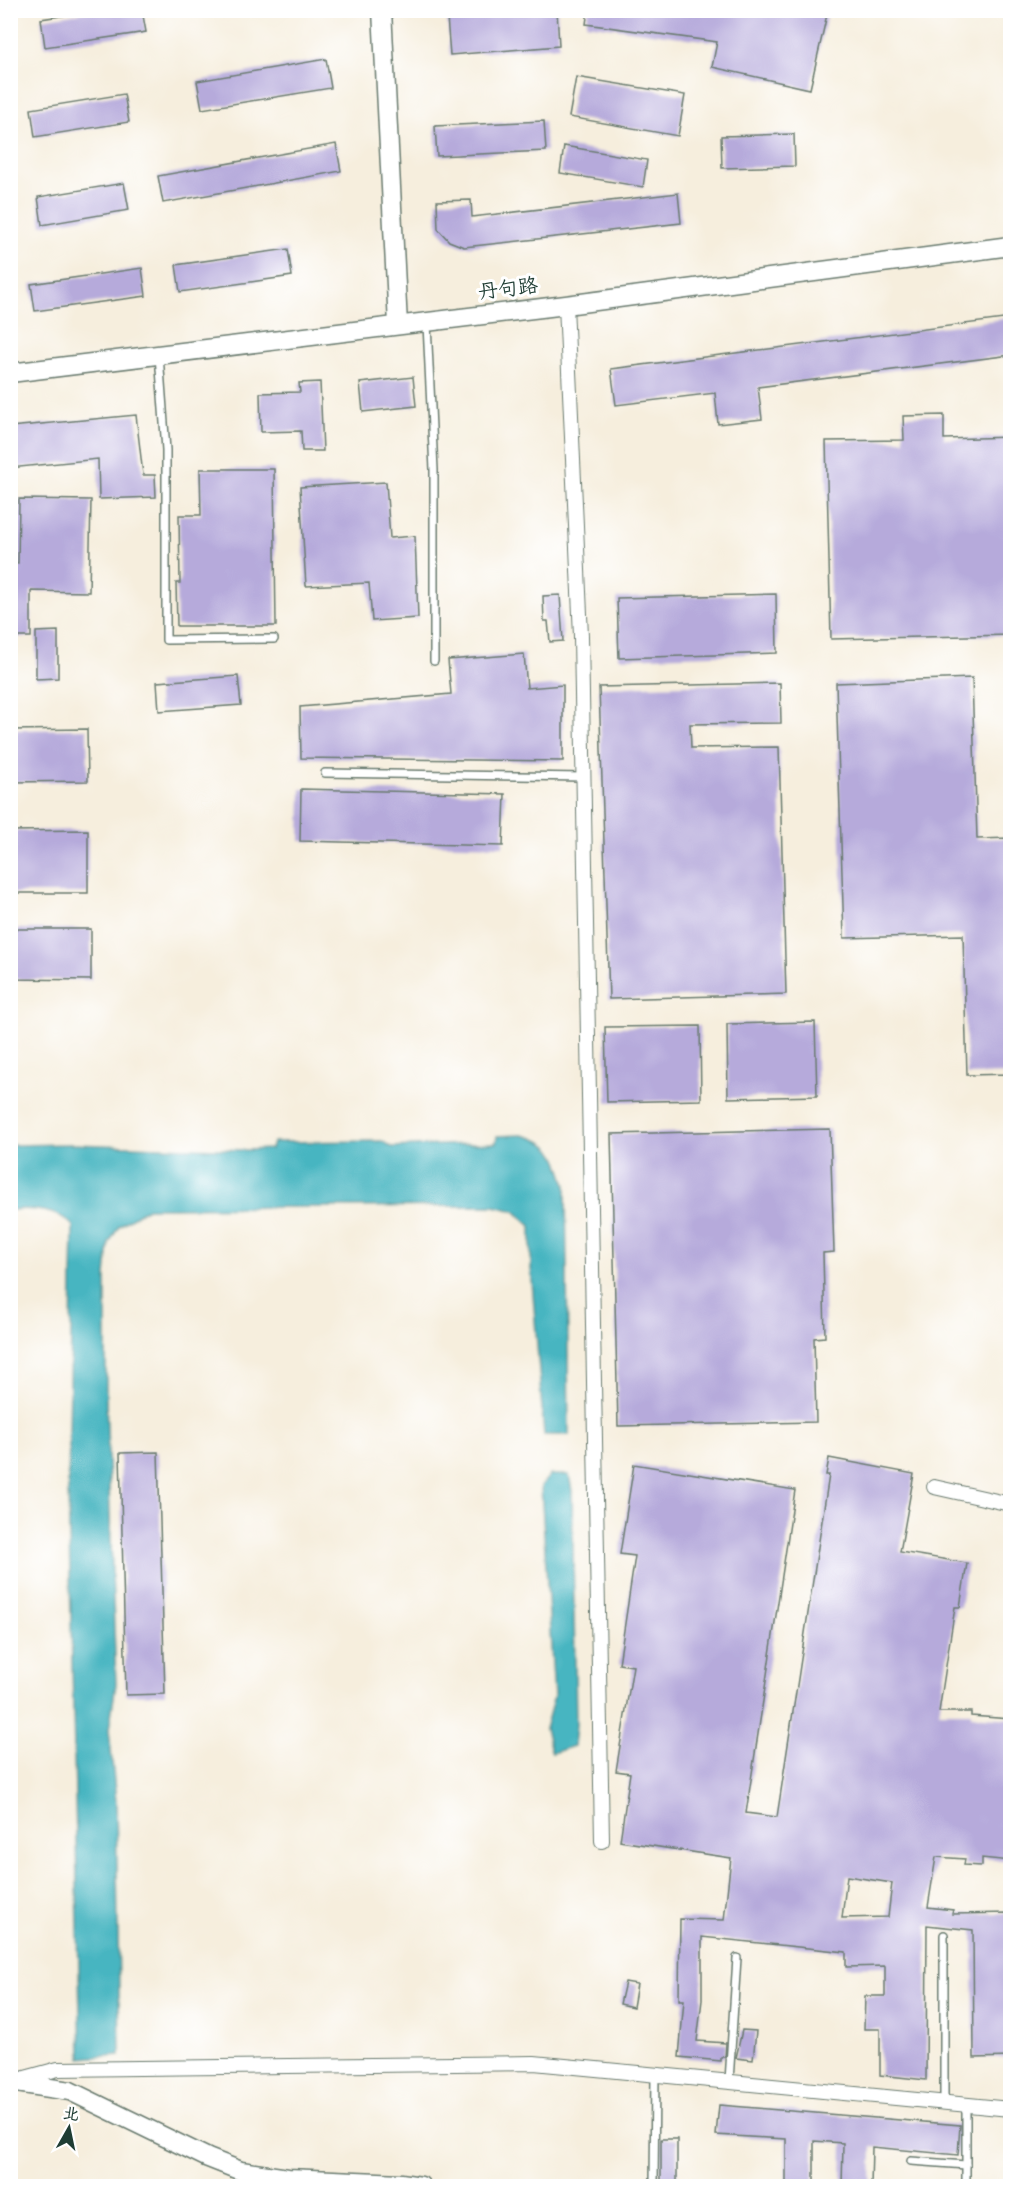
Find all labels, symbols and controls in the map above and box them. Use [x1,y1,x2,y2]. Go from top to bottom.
street label: 丹句路 [477,271,540,307]
north arrow [39,2098,99,2158]
text: 北 [62,2102,81,2126]

